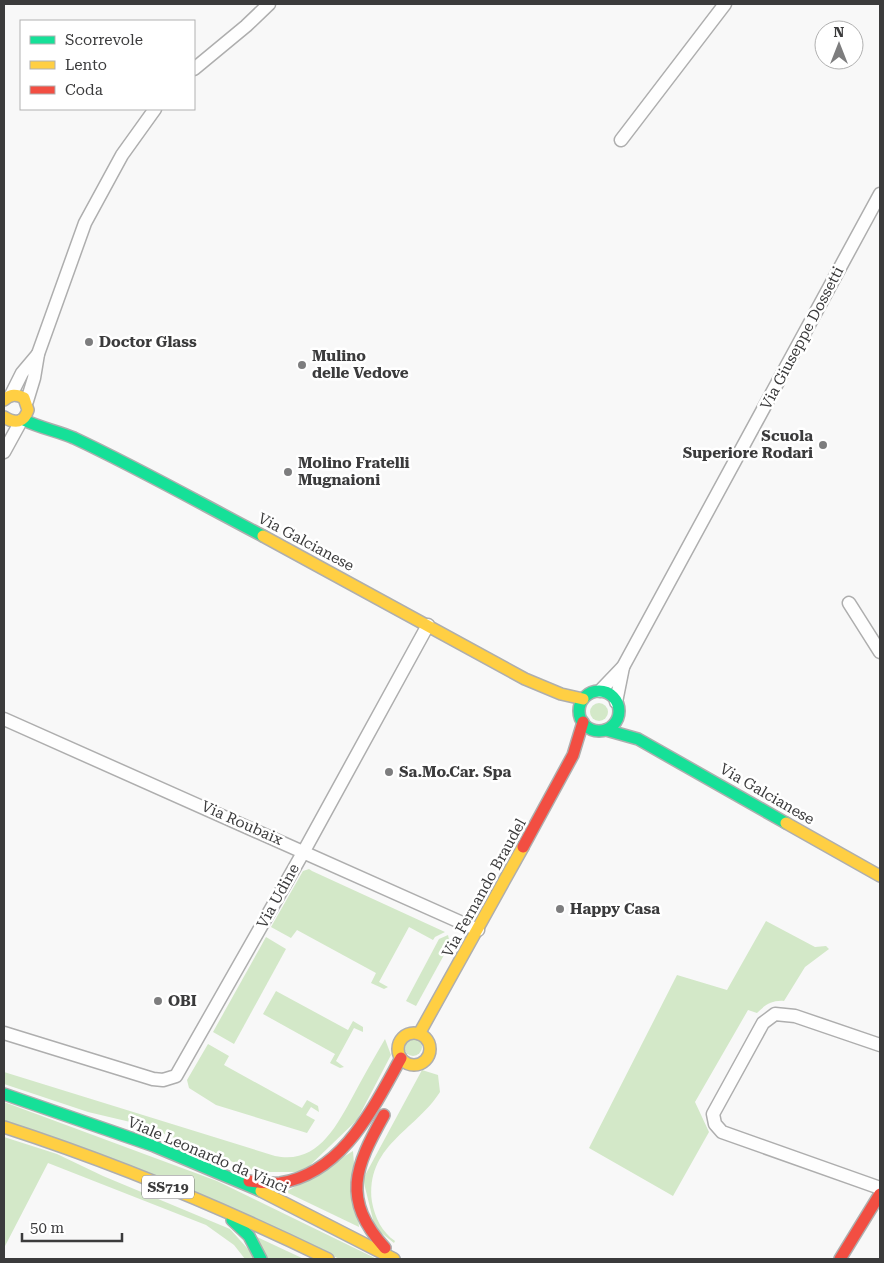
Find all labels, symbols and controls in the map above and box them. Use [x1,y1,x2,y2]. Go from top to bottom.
legend [20,20,195,110]
north arrow [814,20,864,70]
text: N [834,24,845,40]
text: Scorrevole [65,31,143,49]
text: Lento [65,56,107,74]
text: Coda [65,81,103,99]
street label: Via Giuseppe Dossetti [757,263,847,413]
place label: Doctor Glass [99,333,197,351]
marker: Doctor Glass [83,336,95,348]
place label: Mulino delle Vedove [312,347,409,382]
marker: Mulino delle Vedove [296,359,308,371]
place label: Scuola Superiore Rodari [683,427,813,462]
marker: Scuola Superiore Rodari [817,439,829,451]
place label: Molino Fratelli Mugnaioni [298,454,410,489]
marker: Molino Fratelli Mugnaioni [282,466,294,478]
street label: Via Galcianese [255,509,357,575]
street label: Via Galcianese [716,760,818,828]
place label: Sa.Mo.Car. Spa [399,763,512,781]
marker: Sa.Mo.Car. Spa [383,766,395,778]
street label: Via Roubaix [199,797,286,849]
street label: Via Fernando Braudel [438,815,530,961]
street label: Via Udine [253,861,303,931]
place label: Happy Casa [570,900,660,918]
marker: Happy Casa [554,903,566,915]
place label: OBI [168,992,197,1010]
marker: OBI [152,995,164,1007]
street label: Viale Leonardo da Vinci [125,1113,291,1197]
road number: SS719 [142,1176,194,1198]
scale bar [22,1210,122,1242]
text: 50 m [30,1219,65,1237]

